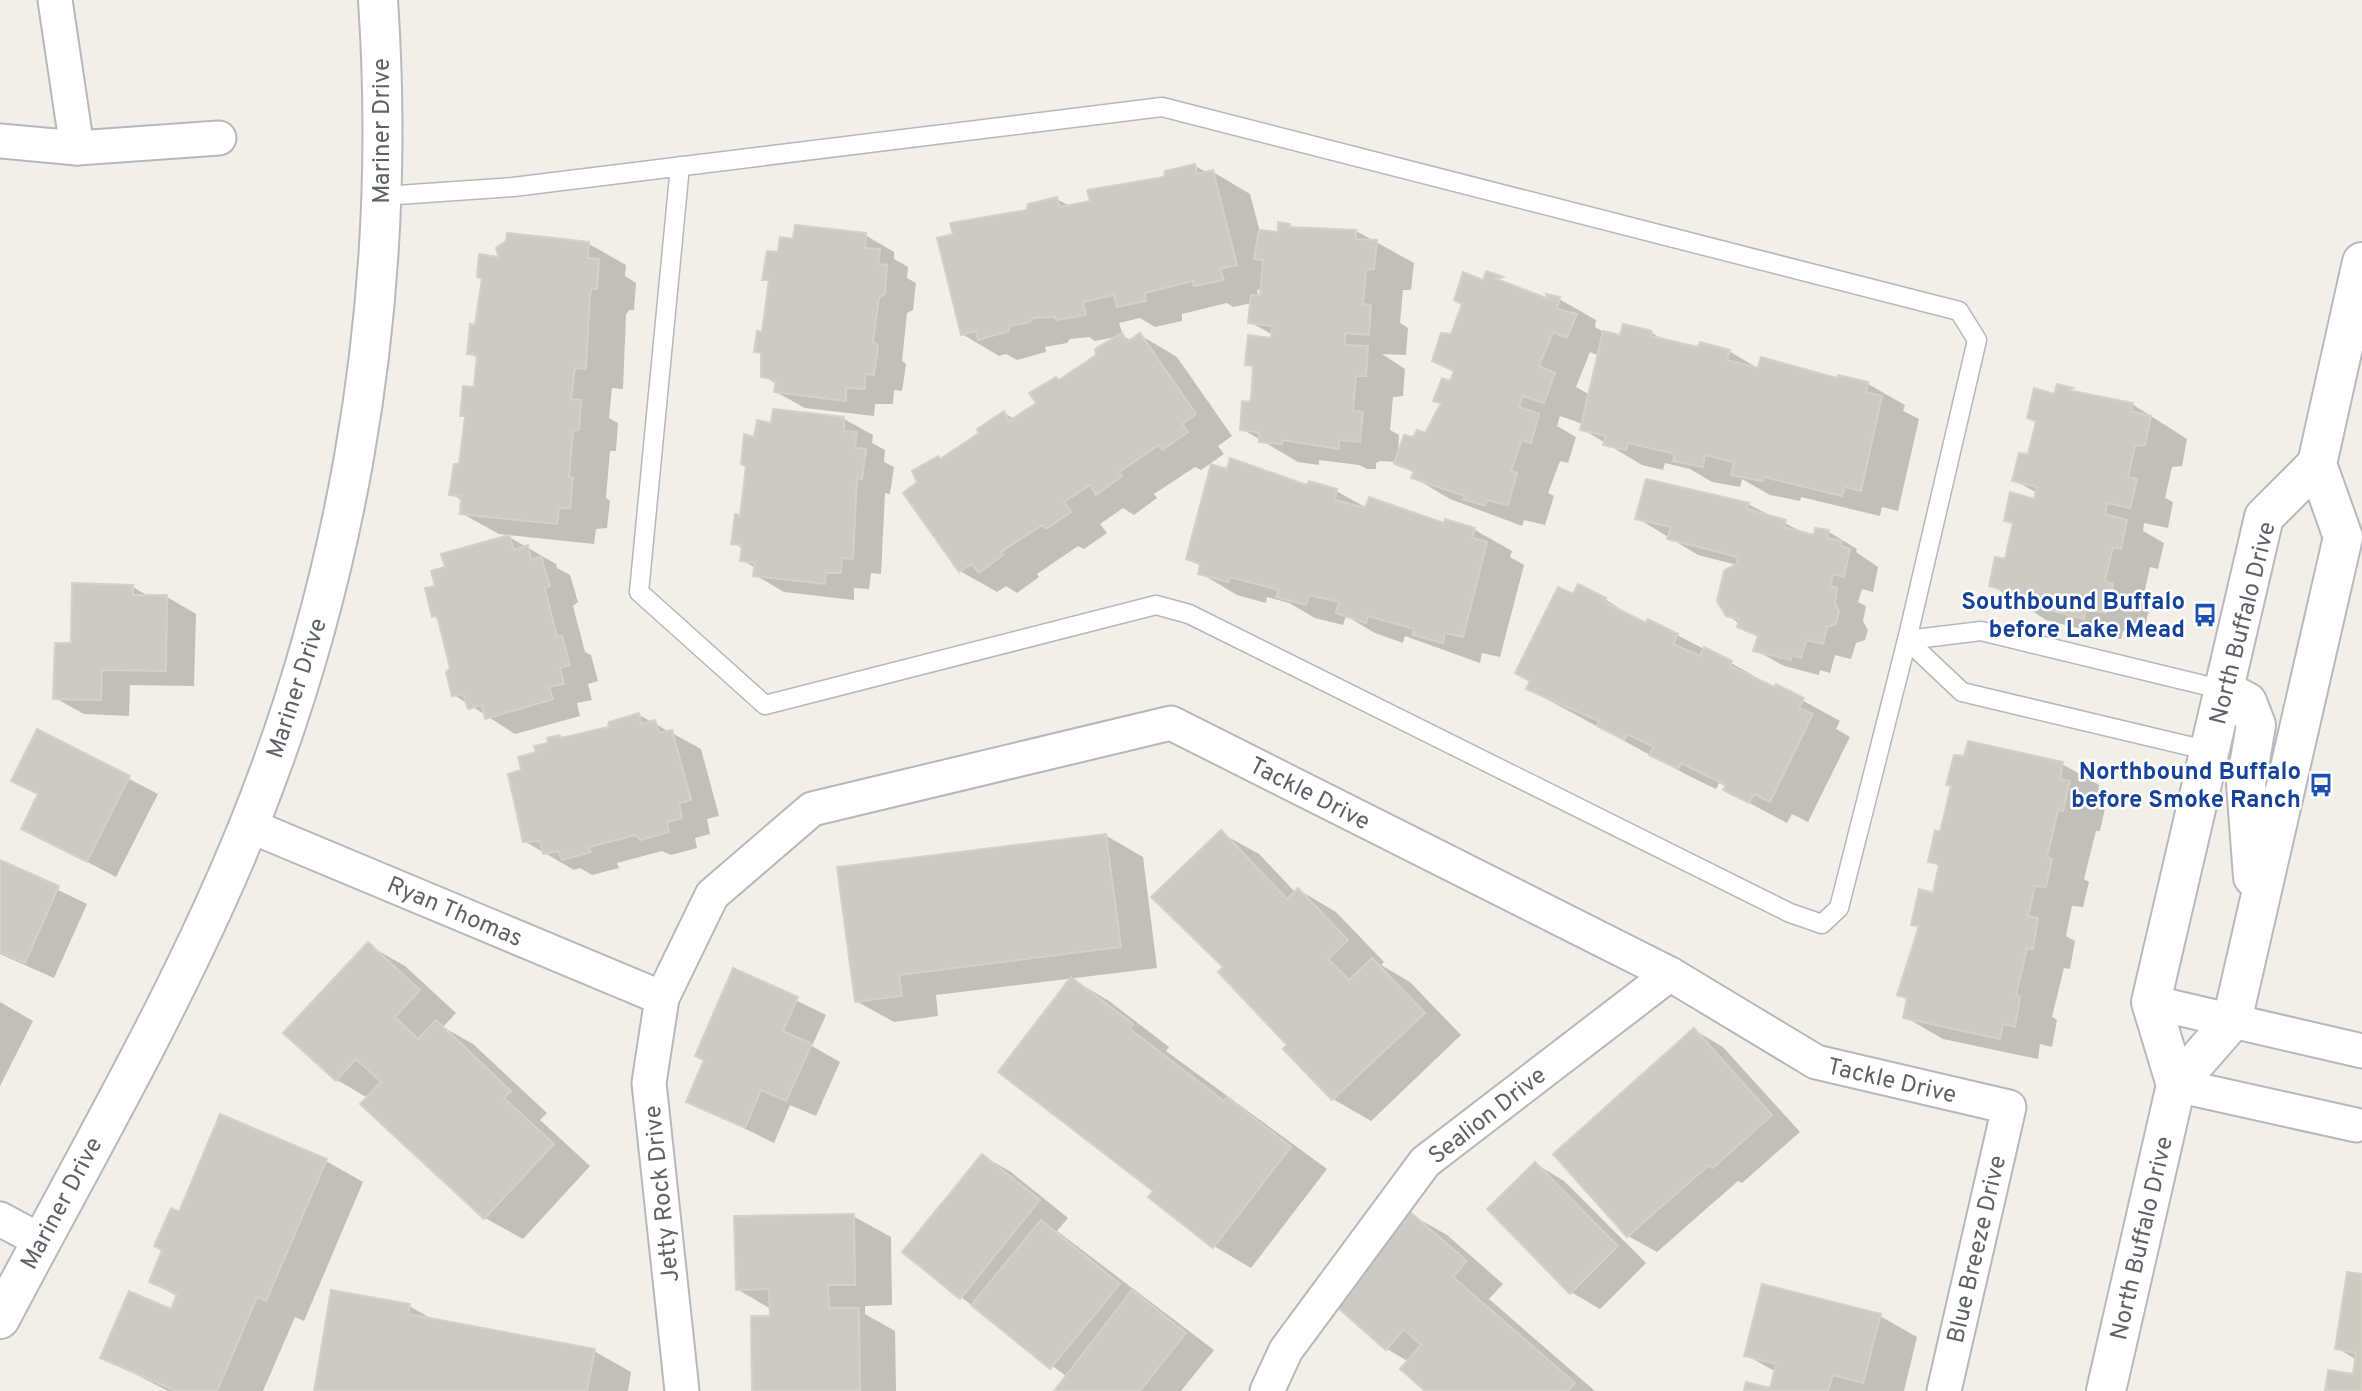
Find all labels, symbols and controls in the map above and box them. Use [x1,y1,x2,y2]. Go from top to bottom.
street label: Mariner Drive [368,58,398,204]
street label: North Buffalo Drive [2204,519,2284,728]
place label: Southbound Buffalo before Lake Mead [1961,588,2185,646]
bus stop icon: Southbound Buffalo before Lake Mead [2191,601,2219,629]
street label: Mariner Drive [261,615,335,763]
street label: Tackle Drive [1244,751,1375,838]
place label: Northbound Buffalo before Smoke Ranch [2071,758,2301,816]
bus stop icon: Northbound Buffalo before Smoke Ranch [2307,771,2335,799]
street label: Ryan Thomas [382,871,527,955]
street label: Tackle Drive [1824,1053,1959,1111]
street label: Sealion Drive [1423,1061,1553,1172]
street label: Jetty Rock Drive [639,1104,687,1284]
street label: Mariner Drive [15,1133,110,1275]
street label: North Buffalo Drive [2105,1134,2181,1343]
street label: Blue Breeze Drive [1942,1153,2014,1346]

